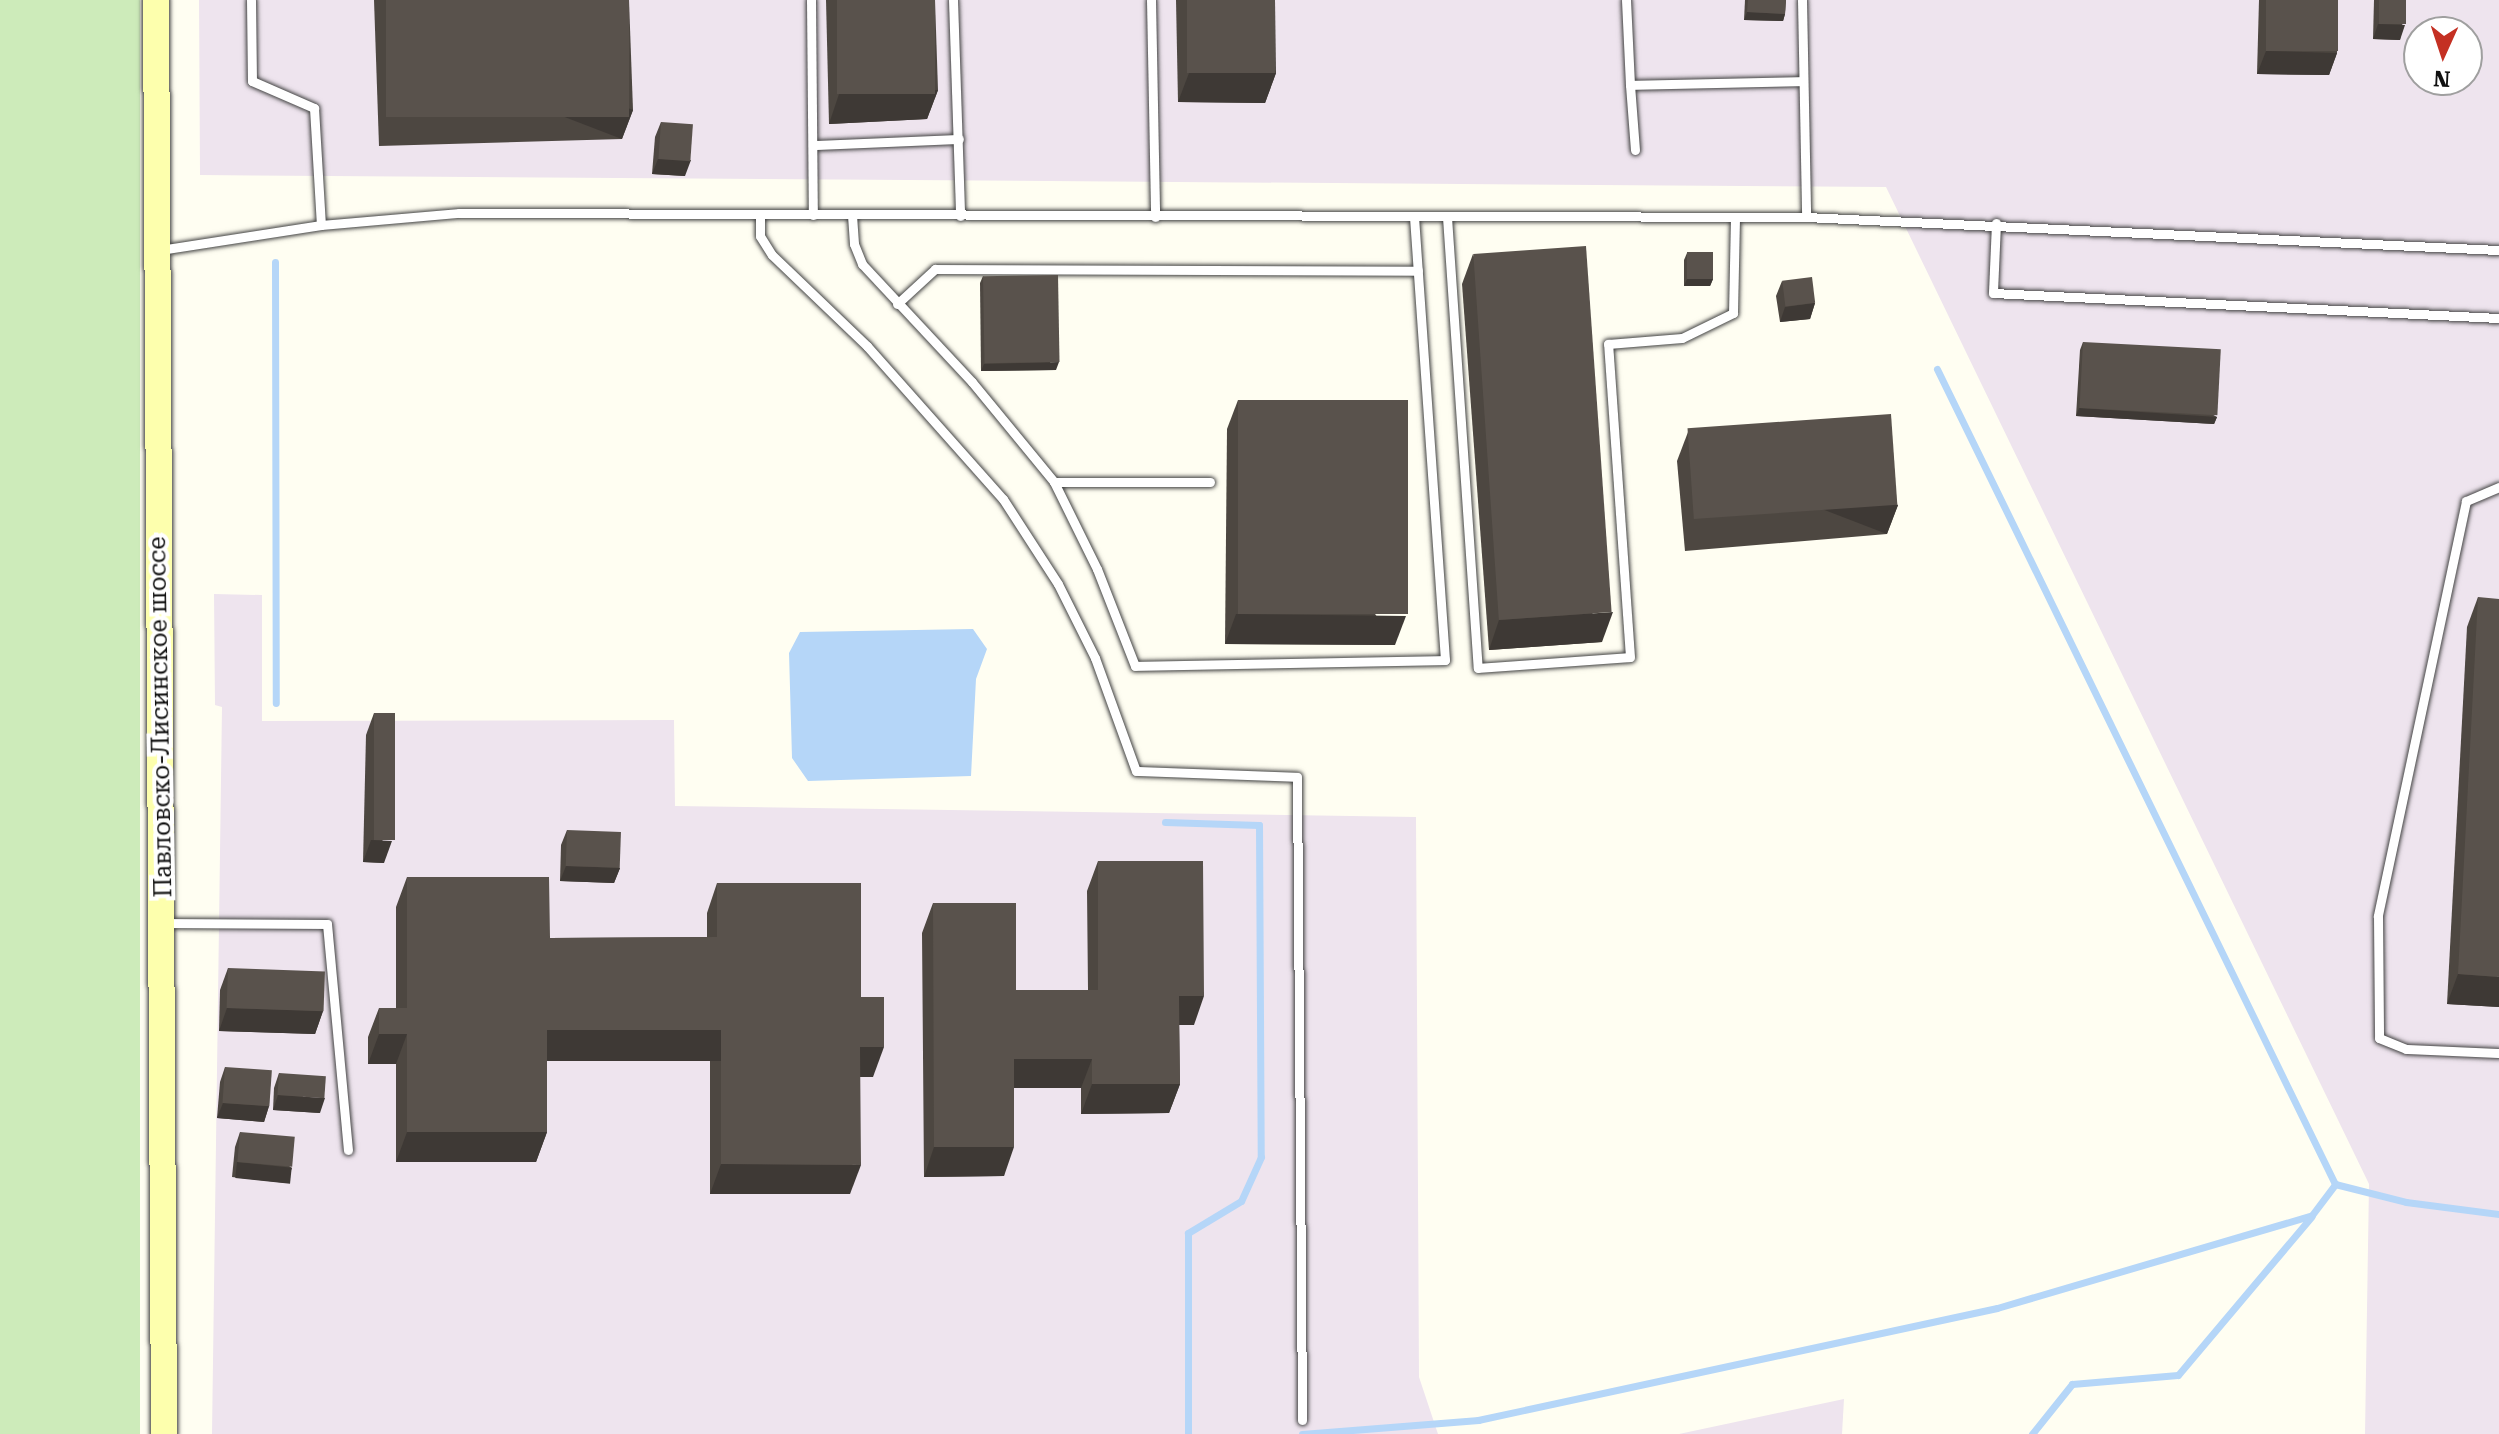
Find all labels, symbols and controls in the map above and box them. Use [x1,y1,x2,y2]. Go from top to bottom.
north arrow [2403,16,2483,96]
text: N [2433,66,2451,91]
street label: Павловско-Лисинское шоссе [143,536,179,898]

